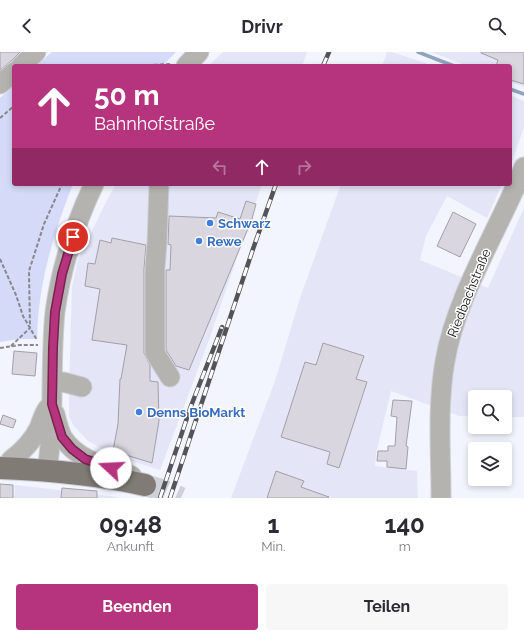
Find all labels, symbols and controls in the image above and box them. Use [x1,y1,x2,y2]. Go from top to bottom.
icon: back [16,15,38,37]
icon: search [486,15,508,37]
text: Drivr [241,16,283,37]
text: 50 m [94,79,160,112]
icon: ahead [28,80,80,132]
text: Bahnhofstraße [94,113,215,134]
icon: left [209,156,231,178]
icon: ahead [251,156,273,178]
icon: right [293,156,315,178]
place label: Schwarz [218,216,271,231]
marker: Schwarz [205,218,215,228]
pin [56,220,90,254]
icon: arrive [62,226,84,248]
place label: Rewe [207,234,242,249]
marker: Rewe [194,236,204,246]
street label: Riedbachstraße [444,246,494,339]
map controls [468,390,512,486]
button: search [468,390,512,434]
place label: Denns BioMarkt [147,405,245,420]
marker: Denns BioMarkt [134,407,144,417]
button: layers [468,442,512,486]
position arrow [90,447,132,489]
text: 09:48 [99,510,162,539]
text: 1 [267,510,279,539]
text: 140 [385,510,425,539]
text: Ankunft [107,539,154,554]
text: Min. [261,539,285,554]
text: m [399,539,411,554]
button: Beenden [16,584,258,630]
button: Teilen [266,584,508,630]

